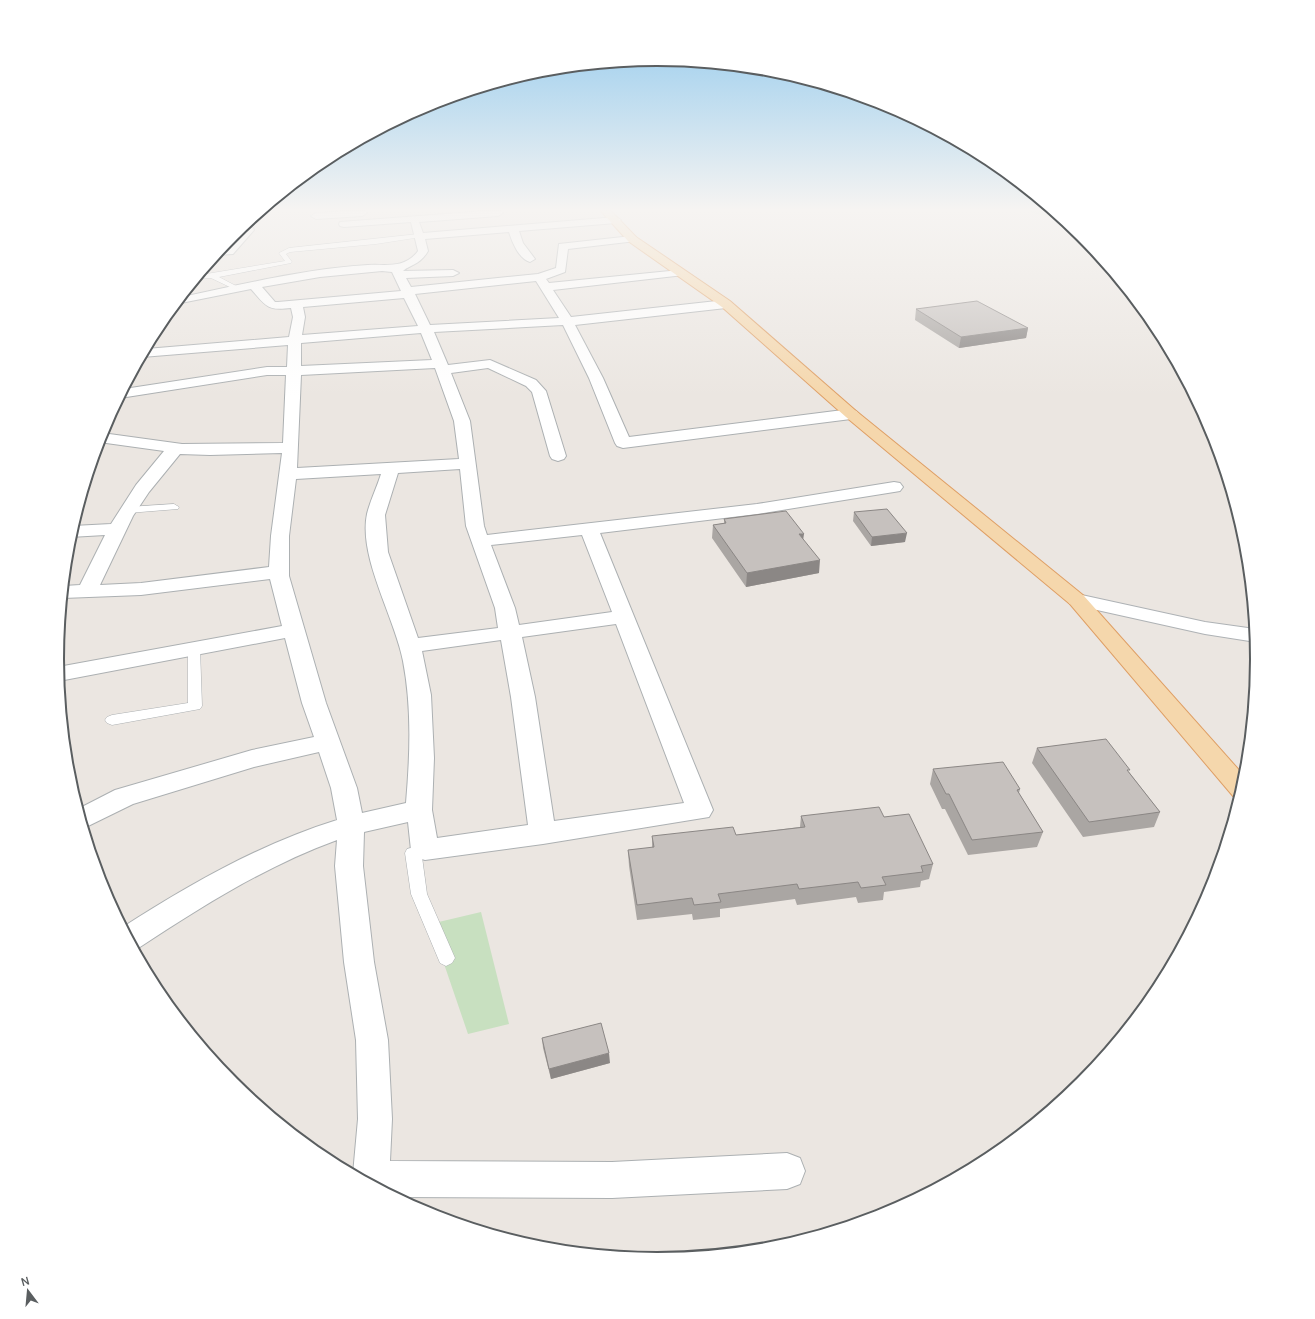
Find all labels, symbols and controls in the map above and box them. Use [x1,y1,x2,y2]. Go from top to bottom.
north arrow [8,1271,48,1311]
text: N [19,1273,31,1289]

